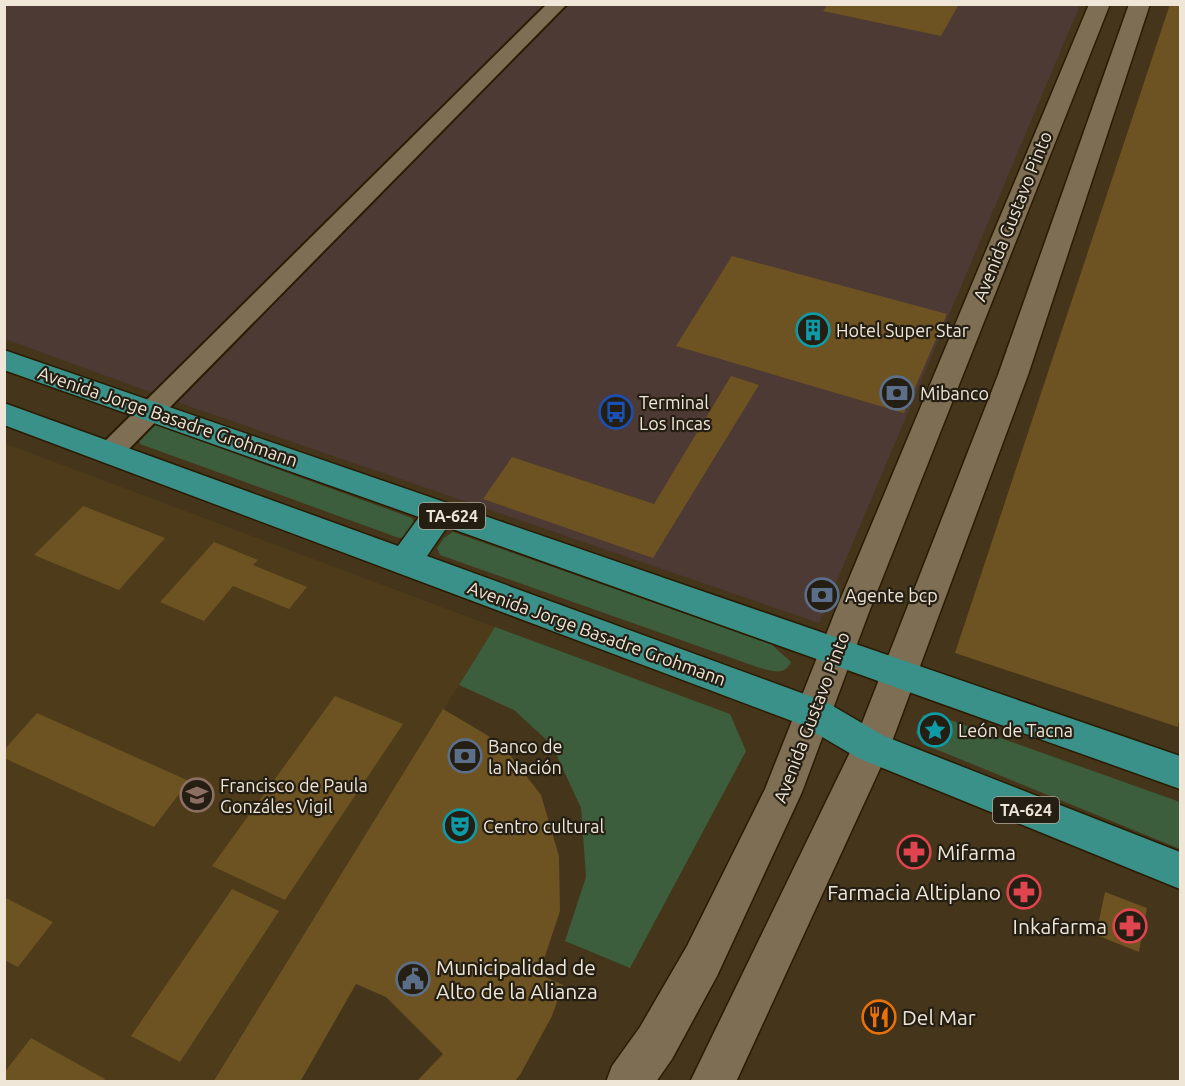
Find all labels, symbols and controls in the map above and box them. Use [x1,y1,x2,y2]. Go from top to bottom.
street label: Avenida Gustavo Pinto [969,128,1055,304]
building icon: Hotel Super Star [795,312,831,348]
place label: Hotel Super Star [836,320,969,340]
street label: Avenida Jorge Basadre Grohmann [36,362,300,470]
bank icon: Mibanco [879,375,915,411]
place label: Mibanco [920,383,989,403]
place label: Terminal Los Incas [639,392,711,433]
bus stop icon: Terminal Los Incas [598,394,634,430]
road number: TA-624 [419,503,485,529]
street label: Avenida Jorge Basadre Grohmann [465,577,729,689]
bank icon: Agente bcp [804,577,840,613]
place label: Agente bcp [845,585,938,605]
street label: Avenida Gustavo Pinto [769,629,853,805]
place icon: León de Tacna [917,712,953,748]
place label: León de Tacna [958,720,1073,740]
place label: Banco de la Nación [488,736,562,777]
bank icon: Banco de la Nación [447,738,483,774]
place label: Francisco de Paula Gonzáles Vigil [220,775,368,816]
school or university icon: Francisco de Paula Gonzáles Vigil [179,777,215,813]
road number: TA-624 [993,797,1059,823]
theatre icon: Centro cultural [442,808,478,844]
place label: Centro cultural [483,816,605,836]
pharmacy icon: Mifarma [896,834,932,870]
place label: Mifarma [937,840,1016,864]
pharmacy icon: Farmacia Altiplano [1006,874,1042,910]
place label: Farmacia Altiplano [827,880,1001,904]
pharmacy icon: Inkafarma [1112,908,1148,944]
place label: Inkafarma [1013,914,1107,938]
place label: Municipalidad de Alto de la Alianza [436,955,598,1003]
public building icon: Municipalidad de Alto de la Alianza [395,961,431,997]
restaurant icon: Del Mar [861,999,897,1035]
place label: Del Mar [902,1005,976,1029]

